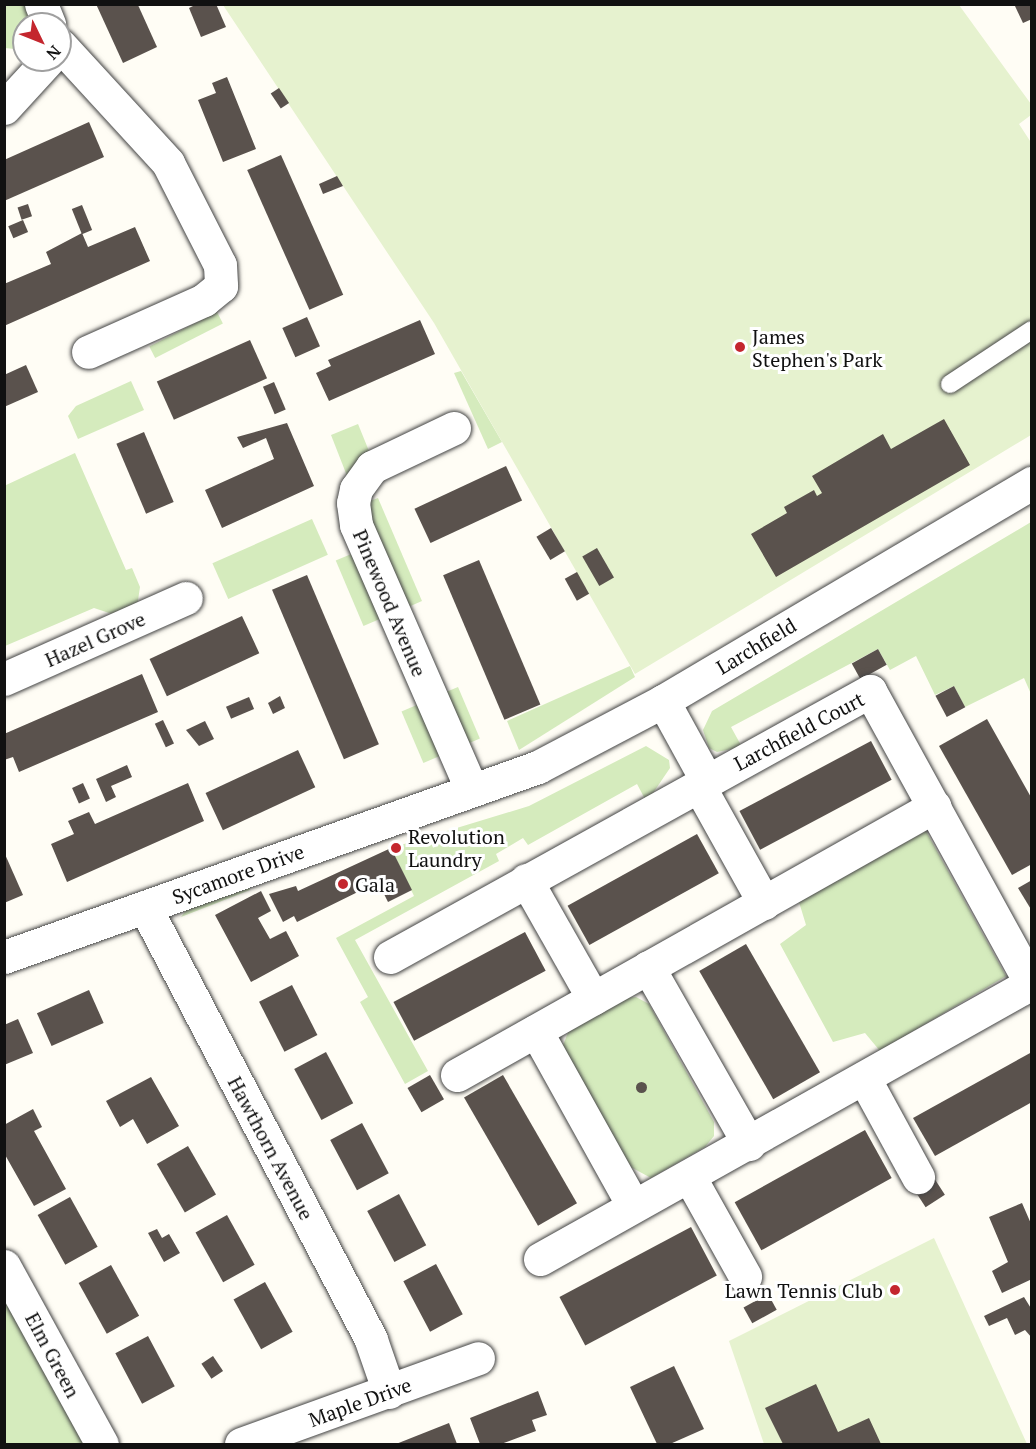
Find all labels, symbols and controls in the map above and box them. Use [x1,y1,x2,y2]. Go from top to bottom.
north arrow [12,12,72,72]
text: N [42,41,66,65]
place label: James Stephen's Park [752,324,883,371]
marker: James Stephen's Park [733,340,747,354]
street label: Pinewood Avenue [348,526,432,680]
street label: Hazel Grove [41,606,149,672]
street label: Larchfield [712,613,800,679]
street label: Larchfield Court [730,687,868,775]
place label: Revolution Laundry [408,825,505,872]
street label: Sycamore Drive [169,839,307,909]
marker: Revolution Laundry [389,841,403,855]
place label: Gala [355,872,395,896]
marker: Gala [336,877,350,891]
street label: Hawthorn Avenue [223,1072,319,1224]
place label: Lawn Tennis Club [725,1278,883,1302]
marker: Lawn Tennis Club [888,1283,902,1297]
street label: Elm Green [21,1308,85,1402]
street label: Maple Drive [305,1372,415,1432]

